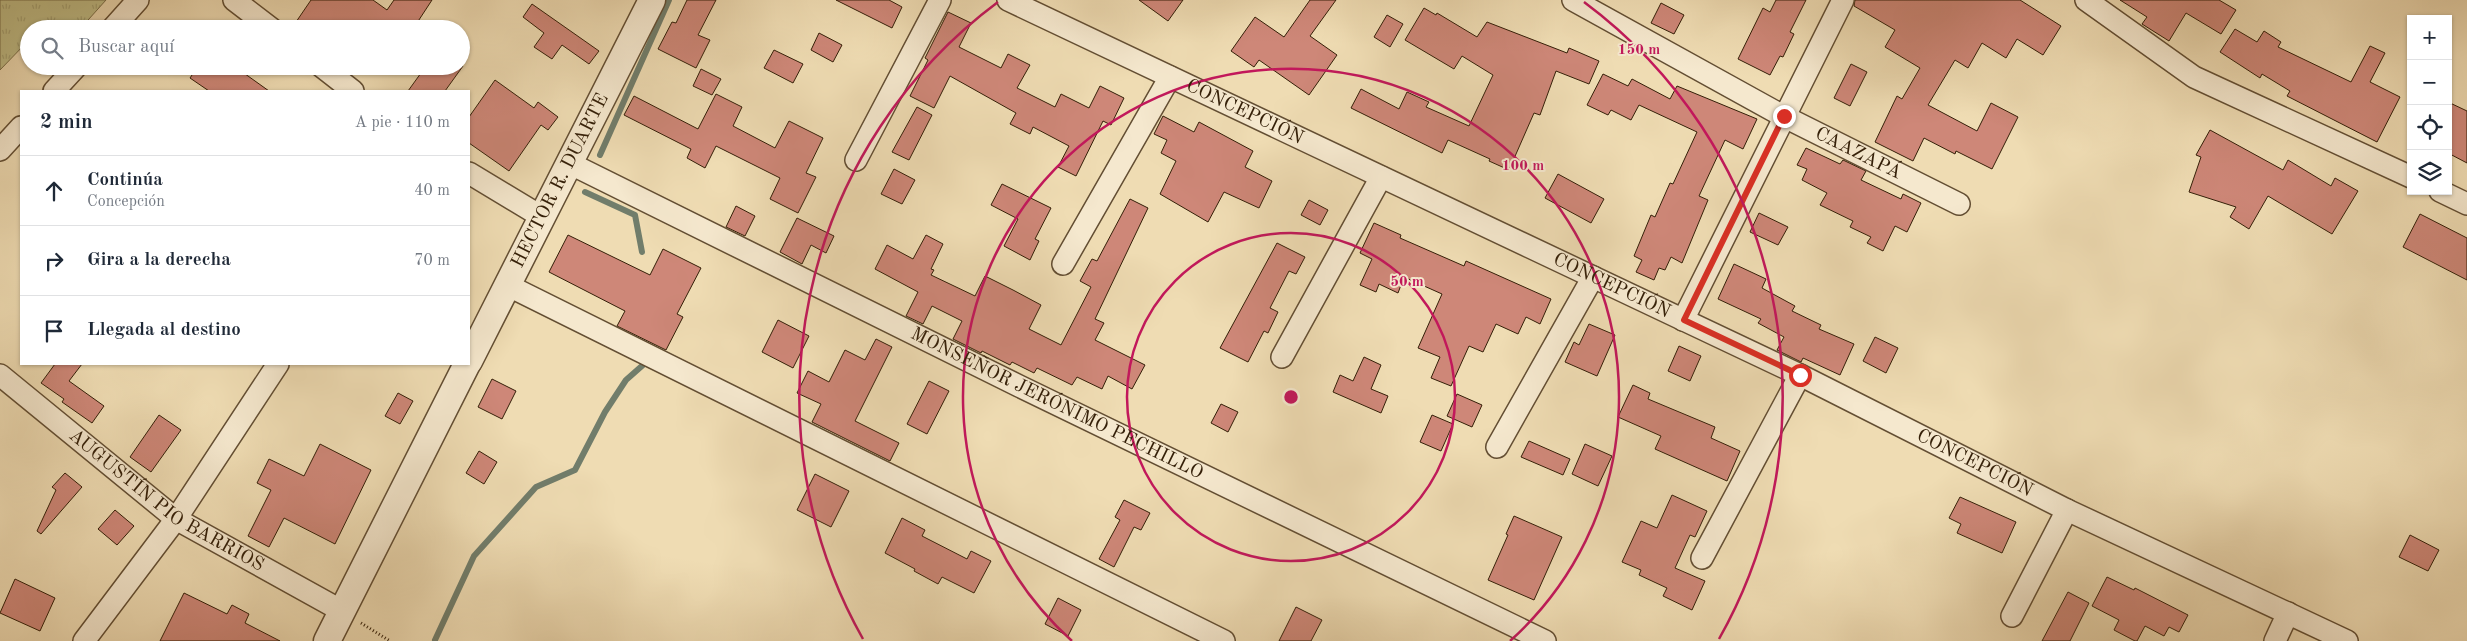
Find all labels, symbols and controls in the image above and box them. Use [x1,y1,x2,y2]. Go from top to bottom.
map controls [2407,15,2452,195]
button: + [2407,15,2452,60]
search box [20,20,470,75]
icon: search [38,34,66,62]
text: Buscar aquí [78,38,174,57]
text: 150 m [1618,43,1660,58]
button: − [2407,60,2452,105]
street label: CONCEPCIÓN [1183,76,1307,148]
street label: HECTOR R. DUARTE [508,91,612,271]
route end [1773,105,1796,128]
button: locate [2407,105,2452,150]
text: 2 min [40,112,93,133]
text: A pie · 110 m [355,115,450,131]
street label: CAAZAPÁ [1812,124,1907,183]
button: layers [2407,150,2452,195]
text: 100 m [1502,159,1544,174]
text: Continúa [87,171,163,190]
icon: ahead [40,177,68,205]
text: 40 m [414,183,450,199]
text: Concepción [87,194,165,210]
icon: right [40,247,68,275]
street label: CONCEPCIÓN [1550,250,1674,322]
text: Gira a la derecha [87,251,231,270]
text: 70 m [414,253,450,269]
text: 50 m [1390,275,1424,290]
icon: arrive [40,317,68,345]
text: Llegada al destino [87,321,241,340]
street label: MONSEÑOR JERÓNIMO PECHILLO [908,324,1206,483]
route start [1789,364,1812,387]
centre of rings [1282,388,1300,406]
street label: AUGUSTÍN PIO BARRIOS [65,426,267,575]
street label: CONCEPCIÓN [1913,426,2036,501]

